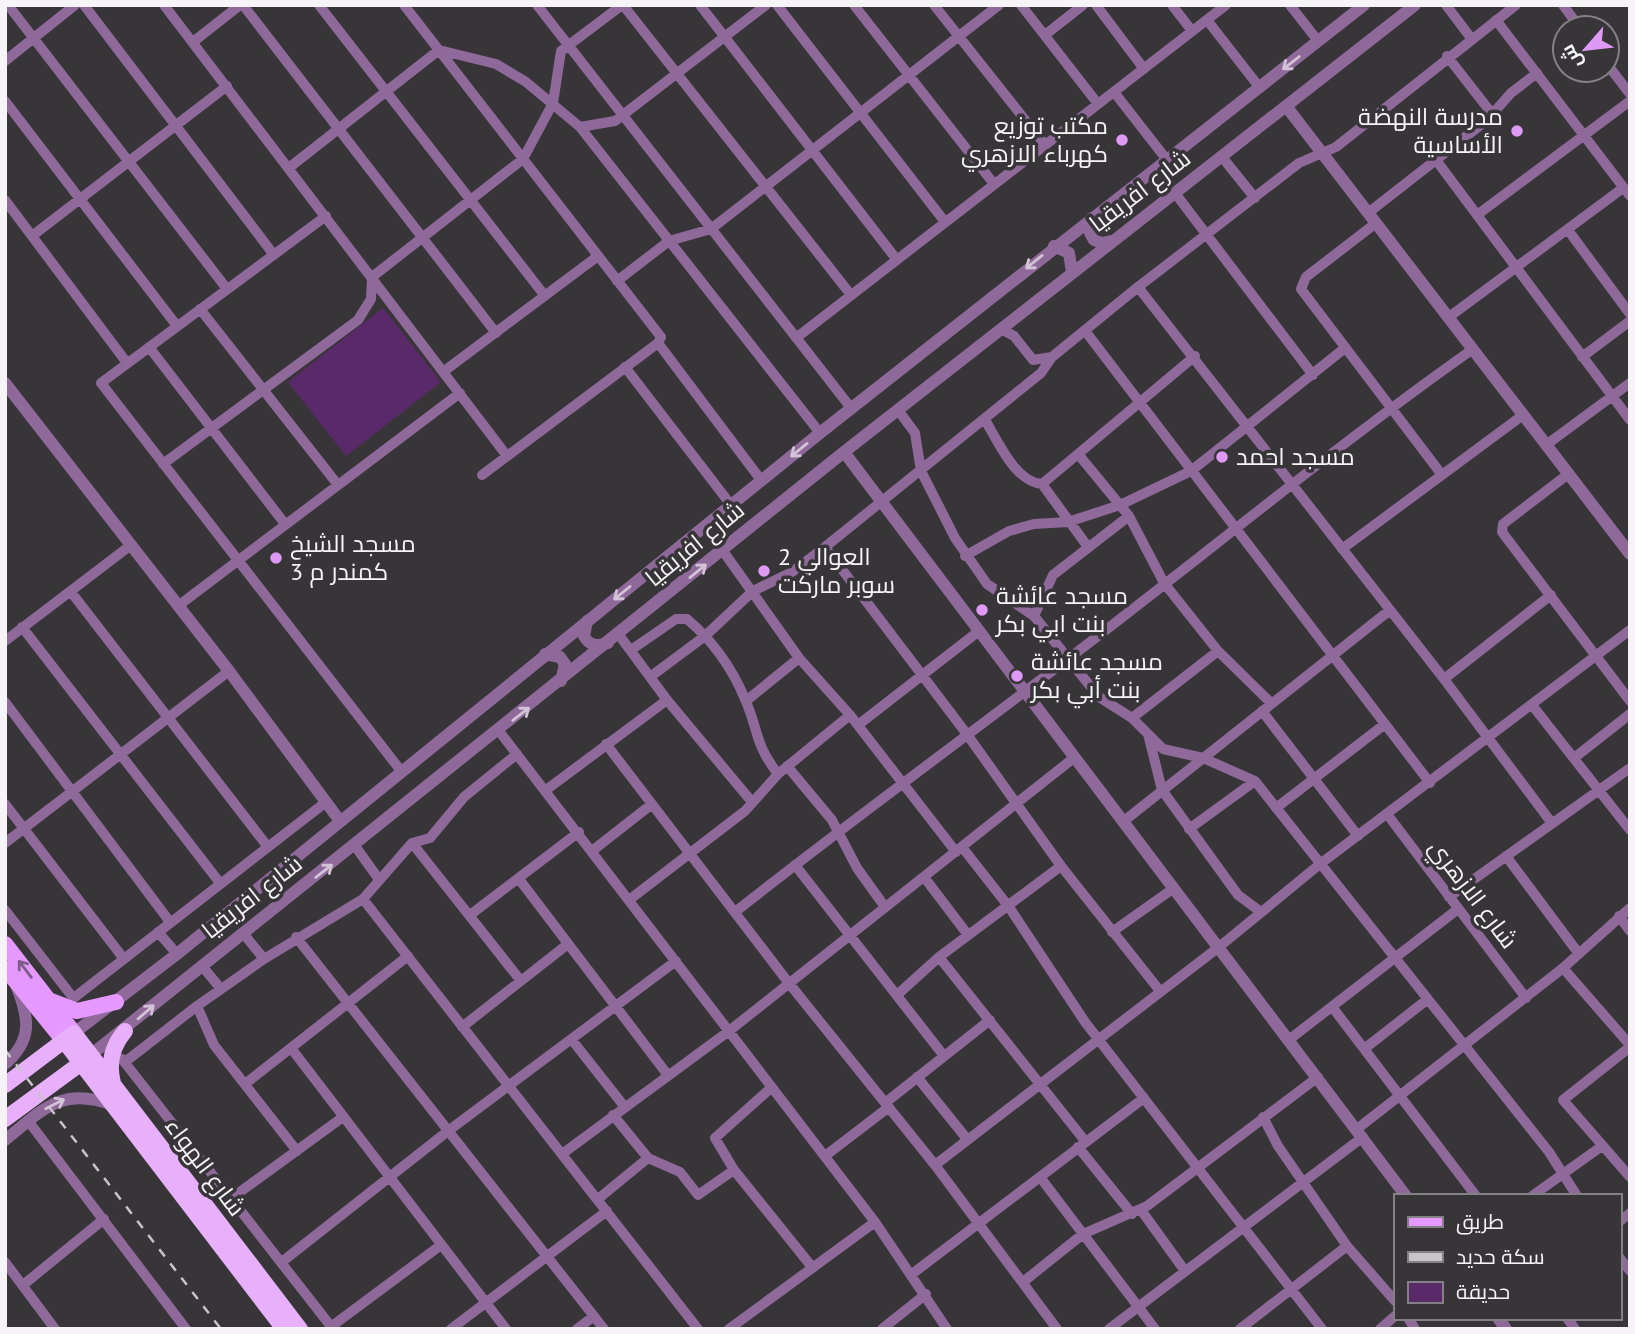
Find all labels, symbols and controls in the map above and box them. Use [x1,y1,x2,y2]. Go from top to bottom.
north arrow [1551,14,1621,84]
text: ش [1555,41,1587,73]
one-way arrow [1283,55,1301,70]
place label: مدرسة النهضة الأساسية [1358,101,1503,160]
place label: مكتب توزيع كهرباء الازهري [961,110,1108,172]
marker: مدرسة النهضة الأساسية [1509,123,1525,139]
marker: مكتب توزيع كهرباء الازهري [1114,132,1130,148]
street label: شارع افريقيا [1083,142,1197,240]
one-way arrow [1026,255,1044,270]
place label: مسجد احمد [1236,441,1355,472]
one-way arrow [790,442,808,458]
marker: مسجد احمد [1214,449,1230,465]
street label: شارع افريقيا [639,494,751,594]
place label: مسجد الشيخ كمندر م 3 [290,528,416,588]
place label: العوالي 2 سوبر ماركت [778,541,895,600]
marker: مسجد الشيخ كمندر م 3 [268,550,284,566]
one-way arrow [688,563,706,579]
marker: العوالي 2 سوبر ماركت [756,563,772,579]
place label: مسجد عائشة بنت ابي بكر [994,580,1128,643]
one-way arrow [613,585,631,600]
marker: مسجد عائشة بنت ابي بكر [974,602,990,618]
place label: مسجد عائشة بنت أبي بكر [1029,646,1163,709]
marker: مسجد عائشة بنت أبي بكر [1009,668,1025,684]
one-way arrow [511,706,529,721]
street label: شارع الازهري [1420,833,1525,956]
street label: شارع افريقيا [195,848,309,946]
one-way arrow [314,863,332,878]
one-way arrow [17,960,32,979]
one-way arrow [136,1004,154,1020]
one-way arrow [44,1097,65,1111]
street label: شارع الهواء [158,1111,252,1223]
legend [1394,1194,1621,1320]
text: طريق [1456,1208,1504,1235]
text: سكة حديد [1456,1243,1545,1270]
text: حديقة [1456,1278,1510,1305]

